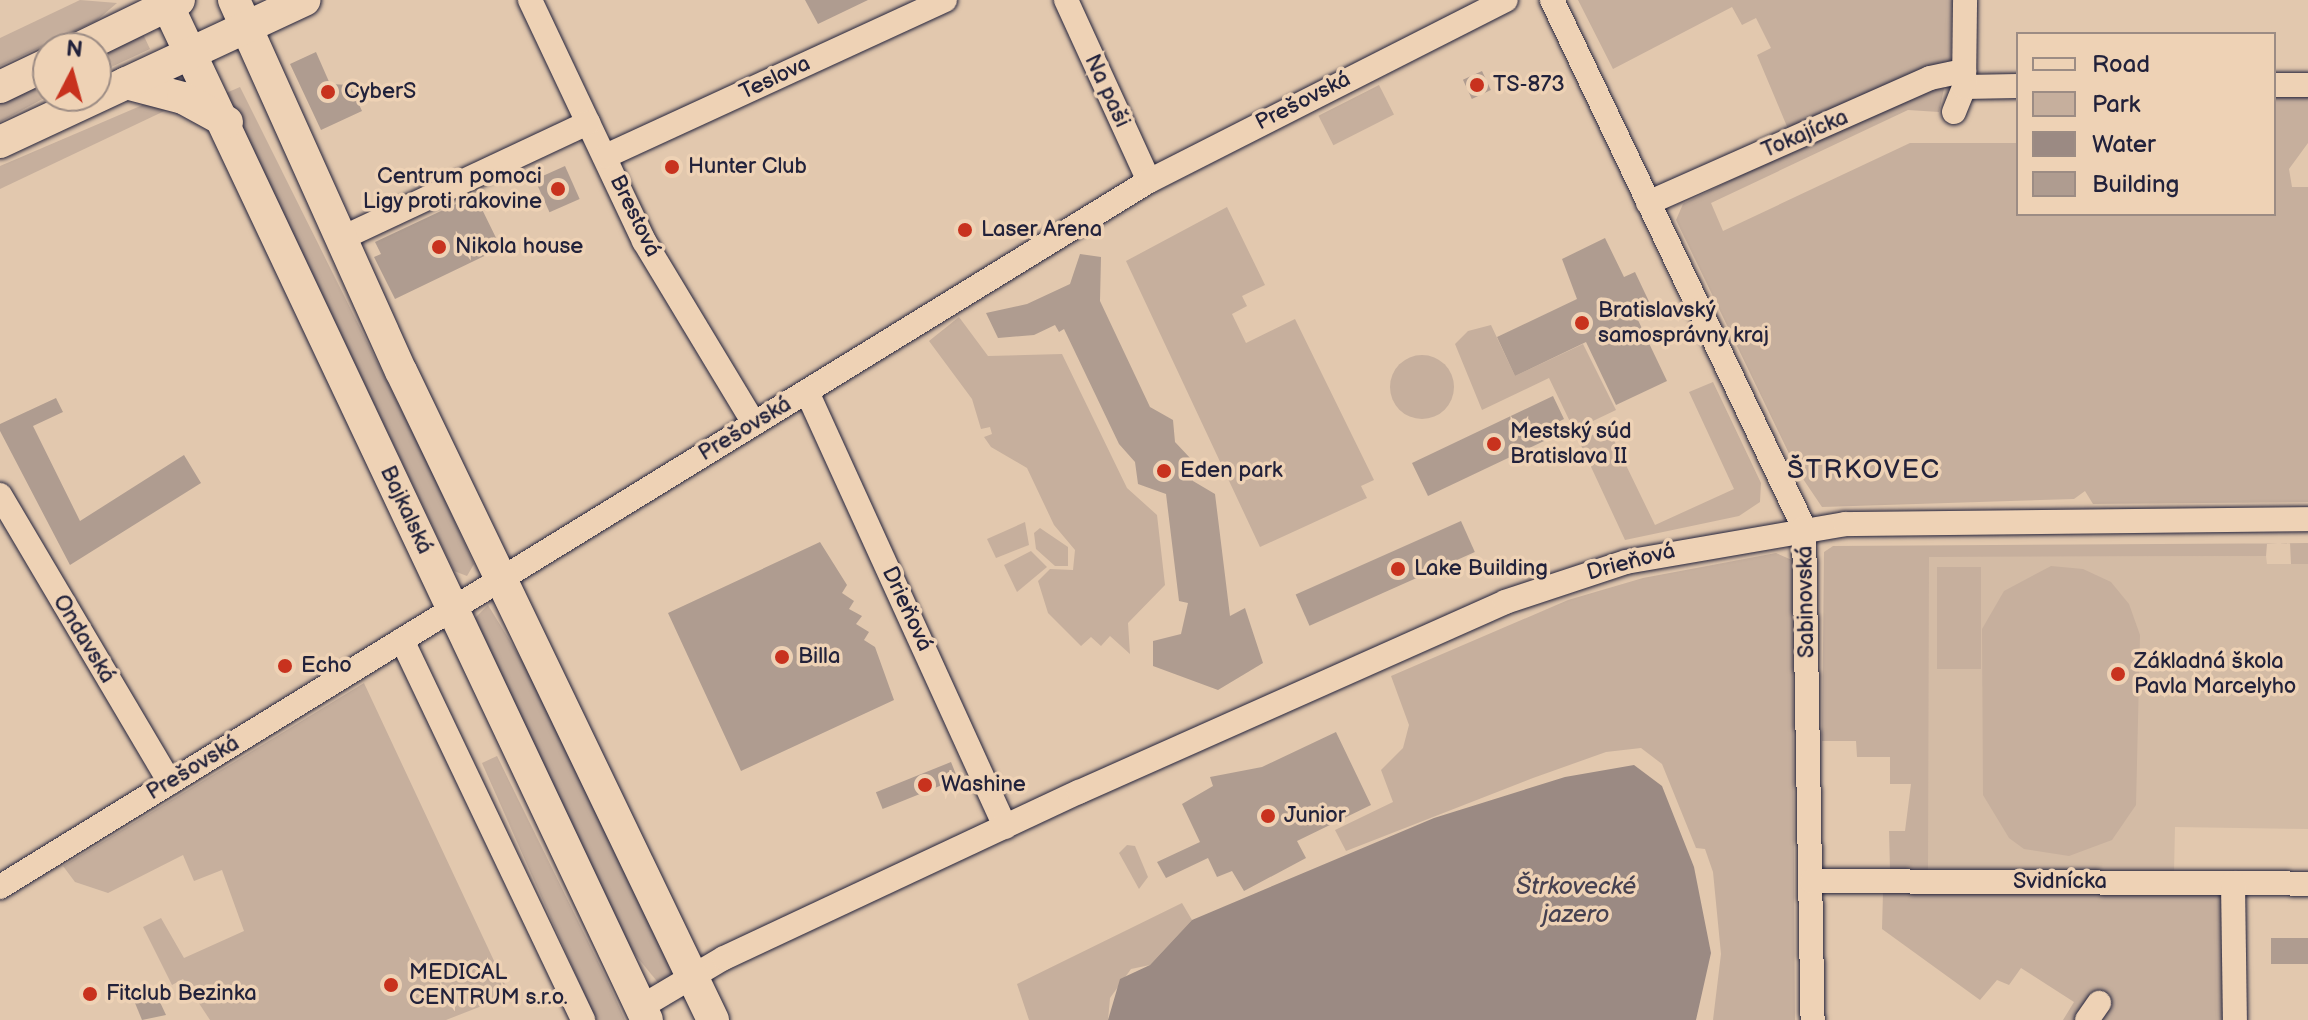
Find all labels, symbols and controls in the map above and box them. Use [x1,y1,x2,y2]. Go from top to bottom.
north arrow [32,32,112,112]
legend [2016,32,2276,216]
text: N [65,35,84,64]
street label: Teslova [736,50,814,106]
street label: Na paši [1079,50,1135,132]
text: Road [2092,50,2150,79]
street label: Prešovská [1251,66,1355,136]
place label: TS-873 [1493,72,1565,98]
marker: TS-873 [1468,76,1486,94]
place label: CyberS [344,79,416,105]
marker: CyberS [319,83,337,101]
text: Park [2092,90,2140,119]
street label: Tokajícka [1758,104,1852,164]
text: Water [2092,130,2156,159]
place label: Hunter Club [688,154,807,180]
marker: Hunter Club [663,158,681,176]
place label: Centrum pomoci Ligy proti rakovine [361,163,542,214]
text: Building [2092,170,2179,199]
street label: Brestová [604,171,666,261]
marker: Centrum pomoci Ligy proti rakovine [549,180,567,198]
place label: Laser Arena [981,217,1102,243]
marker: Laser Arena [956,221,974,239]
place label: Nikola house [455,234,583,260]
marker: Nikola house [430,238,448,256]
place label: Bratislavský samosprávny kraj [1598,297,1770,348]
marker: Bratislavský samosprávny kraj [1573,314,1591,332]
street label: Prešovská [694,391,796,467]
place label: Mestský súd Bratislava II [1510,418,1633,470]
marker: Mestský súd Bratislava II [1485,435,1503,453]
district label: ŠTRKOVEC [1787,455,1941,487]
place label: Eden park [1180,458,1282,484]
street label: Bajkalská [374,462,438,558]
marker: Eden park [1155,462,1173,480]
street label: Drieňová [1584,538,1678,586]
street label: Sabinovská [1792,546,1820,658]
place label: Lake Building [1414,556,1548,582]
marker: Lake Building [1389,560,1407,578]
street label: Drieňová [876,563,938,655]
street label: Ondavská [47,590,121,688]
place label: Billa [798,644,840,670]
marker: Billa [773,648,791,666]
place label: Základná škola Pavla Marcelyho [2134,648,2296,700]
place label: Echo [301,653,352,679]
marker: Echo [276,657,294,675]
marker: Základná škola Pavla Marcelyho [2109,665,2127,683]
street label: Prešovská [142,730,244,806]
place label: Washine [941,772,1026,798]
marker: Washine [916,776,934,794]
place label: Junior [1284,803,1346,829]
marker: Junior [1259,807,1277,825]
street label: Svidnícka [2013,869,2107,895]
water label: Štrkovecké jazero [1516,873,1636,929]
place label: MEDICAL CENTRUM s.r.o. [409,959,568,1010]
marker: MEDICAL CENTRUM s.r.o. [380,974,402,996]
place label: Fitclub Bezinka [106,981,257,1007]
marker: Fitclub Bezinka [81,985,99,1003]

